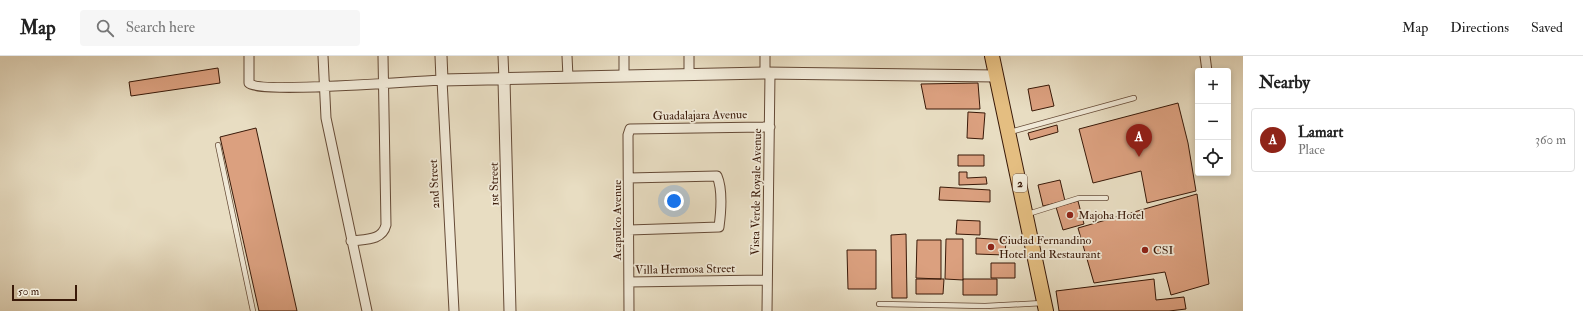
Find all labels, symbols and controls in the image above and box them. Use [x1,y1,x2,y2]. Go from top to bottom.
search box [80,10,360,46]
text: Map [20,16,56,40]
icon: search [94,17,116,39]
text: Search here [126,18,195,37]
text: Map [1402,19,1428,36]
text: Directions [1450,19,1509,36]
text: Saved [1531,19,1563,36]
map controls [1195,68,1231,176]
button: + [1195,68,1231,104]
text: Nearby [1259,72,1310,93]
button: − [1195,104,1231,140]
street label: Guadalajara Avenue [653,107,747,124]
text: Lamart [1298,123,1343,142]
pin: A [1126,124,1152,157]
street label: Vista Verde Royale Avenue [748,128,765,256]
text: A [1269,132,1277,148]
text: 360 m [1535,132,1566,148]
button: locate [1195,140,1231,176]
text: Place [1298,142,1325,158]
street label: 2nd Street [426,159,443,209]
street label: 1st Street [487,162,502,206]
road number: 2 [1013,174,1027,192]
street label: Acapulco Avenue [610,180,625,261]
your location [664,191,684,211]
place label: Majoha Hotel [1078,208,1144,223]
marker: Majoha Hotel [1065,210,1075,220]
place label: Ciudad Fernandino Hotel and Restaurant [999,233,1101,262]
marker: Ciudad Fernandino Hotel and Restaurant [986,242,996,252]
place label: CSI [1153,243,1173,258]
marker: CSI [1140,245,1150,255]
street label: Villa Hermosa Street [635,261,735,278]
scale bar [12,283,77,302]
text: 50 m [18,285,39,298]

